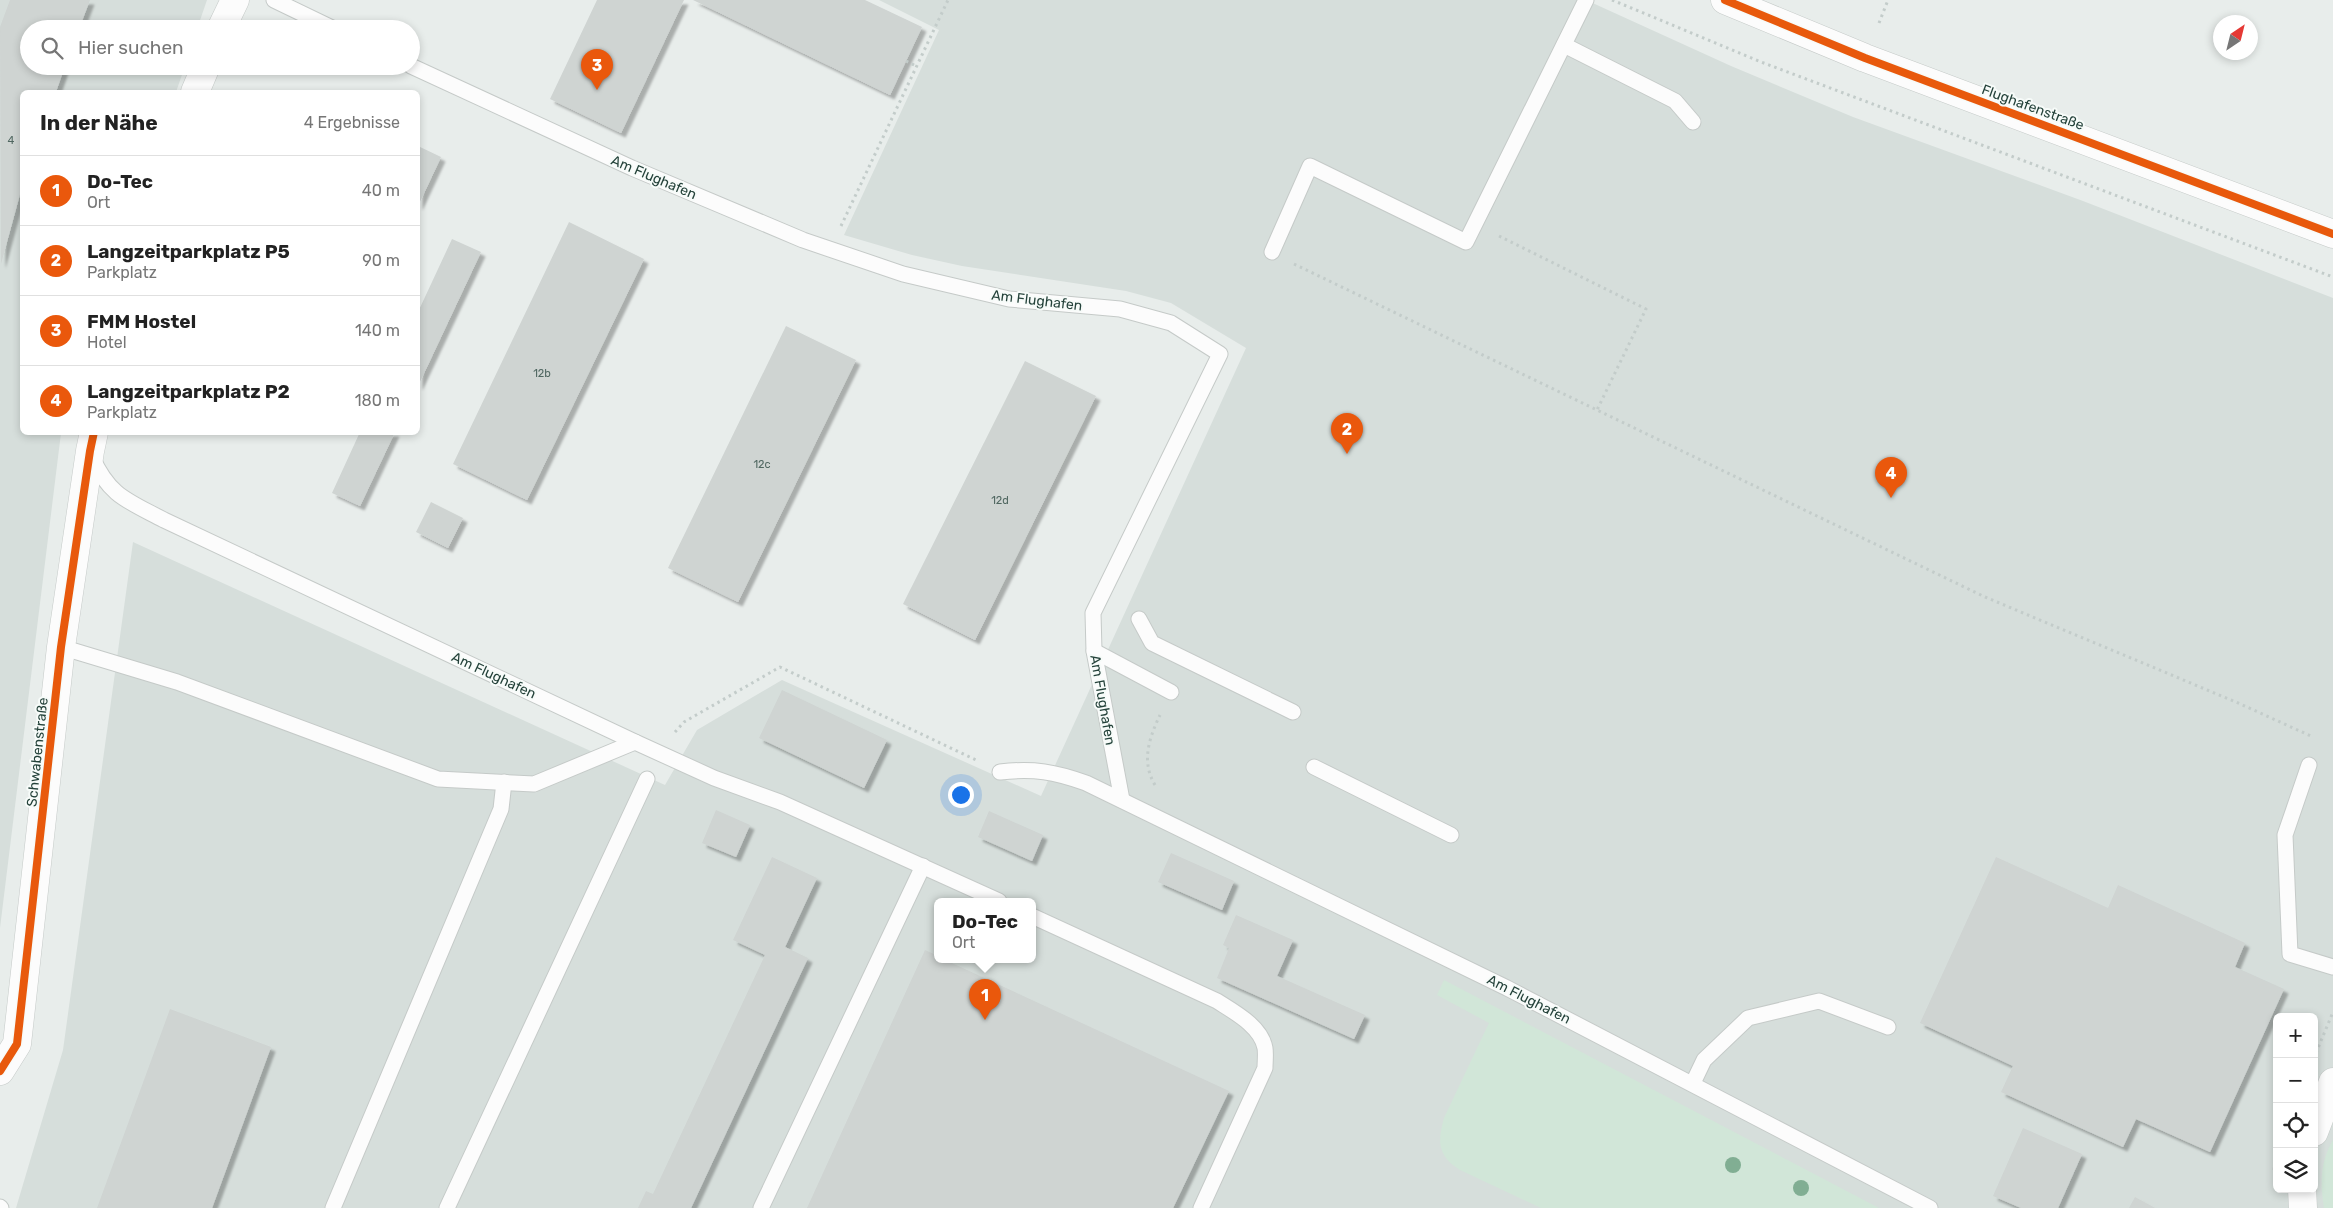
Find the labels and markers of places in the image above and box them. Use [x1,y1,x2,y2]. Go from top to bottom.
pin: 3 [581,49,613,90]
pin: 2 [1331,413,1363,454]
pin: 4 [1875,457,1907,498]
pin: 1 [969,979,1001,1020]

